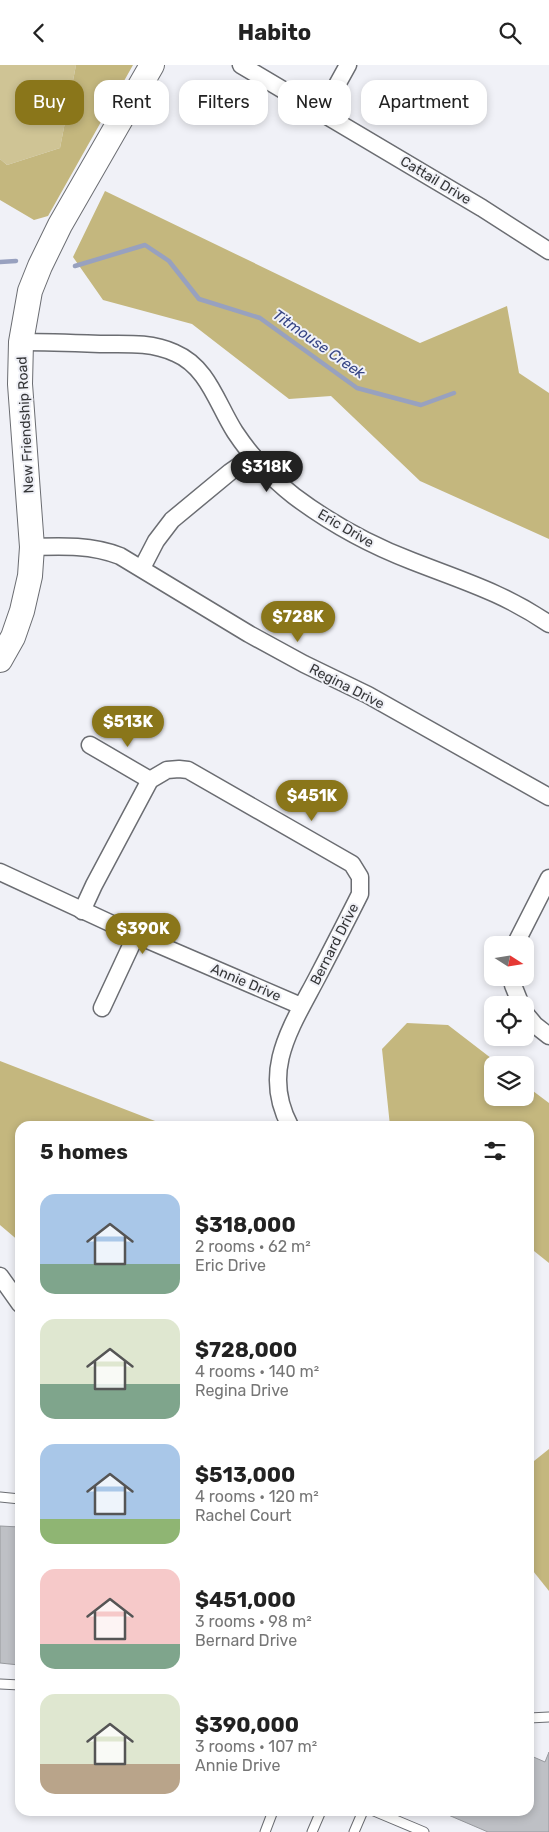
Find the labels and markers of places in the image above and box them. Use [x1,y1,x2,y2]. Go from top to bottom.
pin: $318K [232,451,302,493]
pin: $728K [263,601,333,643]
pin: $513K [93,705,163,748]
pin: $451K [277,779,347,822]
pin: $390K [108,913,178,955]

